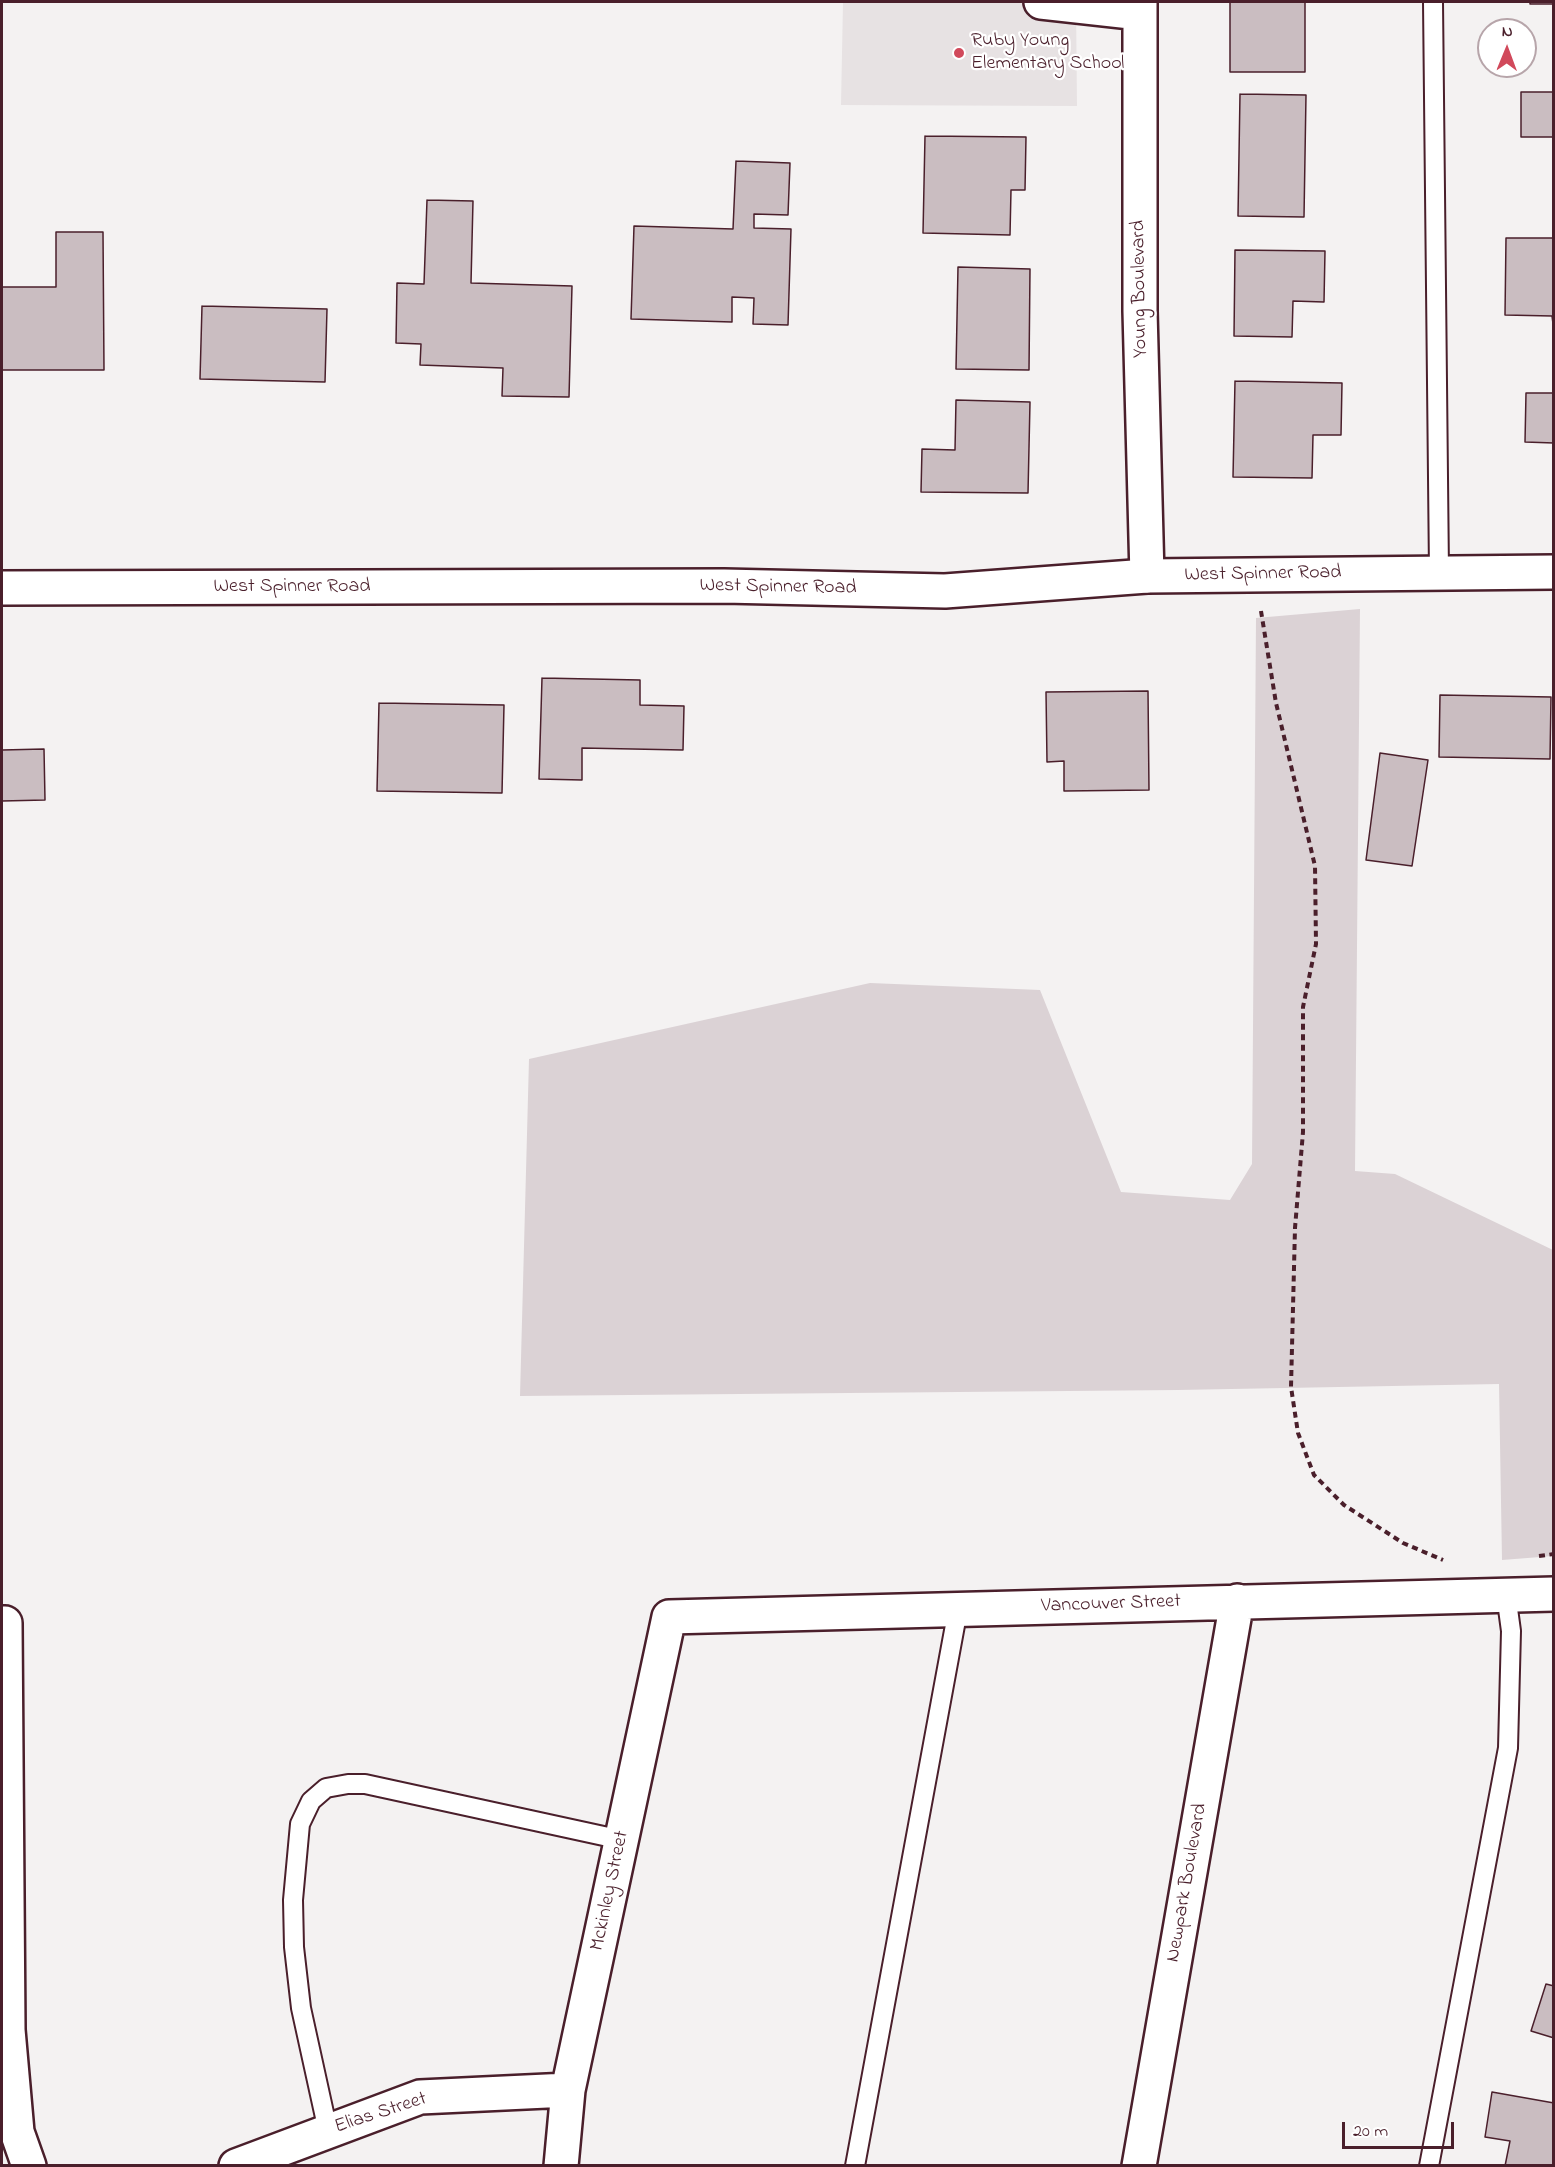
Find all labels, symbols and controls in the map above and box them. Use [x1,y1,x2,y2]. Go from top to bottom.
north arrow [1477,18,1537,78]
text: N [1502,20,1513,44]
place label: Ruby Young Elementary School [971,30,1124,77]
marker: Ruby Young Elementary School [952,46,966,60]
street label: Young Boulevard [1128,220,1154,358]
street label: West Spinner Road [1184,562,1342,588]
street label: West Spinner Road [699,575,857,601]
street label: West Spinner Road [213,576,371,600]
street label: Vancouver Street [1041,1591,1181,1619]
street label: Newpark Boulevard [1162,1802,1214,1964]
street label: Mckinley Street [587,1829,635,1953]
street label: Elias Street [332,2088,430,2140]
scale bar [1345,2110,1458,2148]
text: 20 m [1353,2119,1388,2145]

